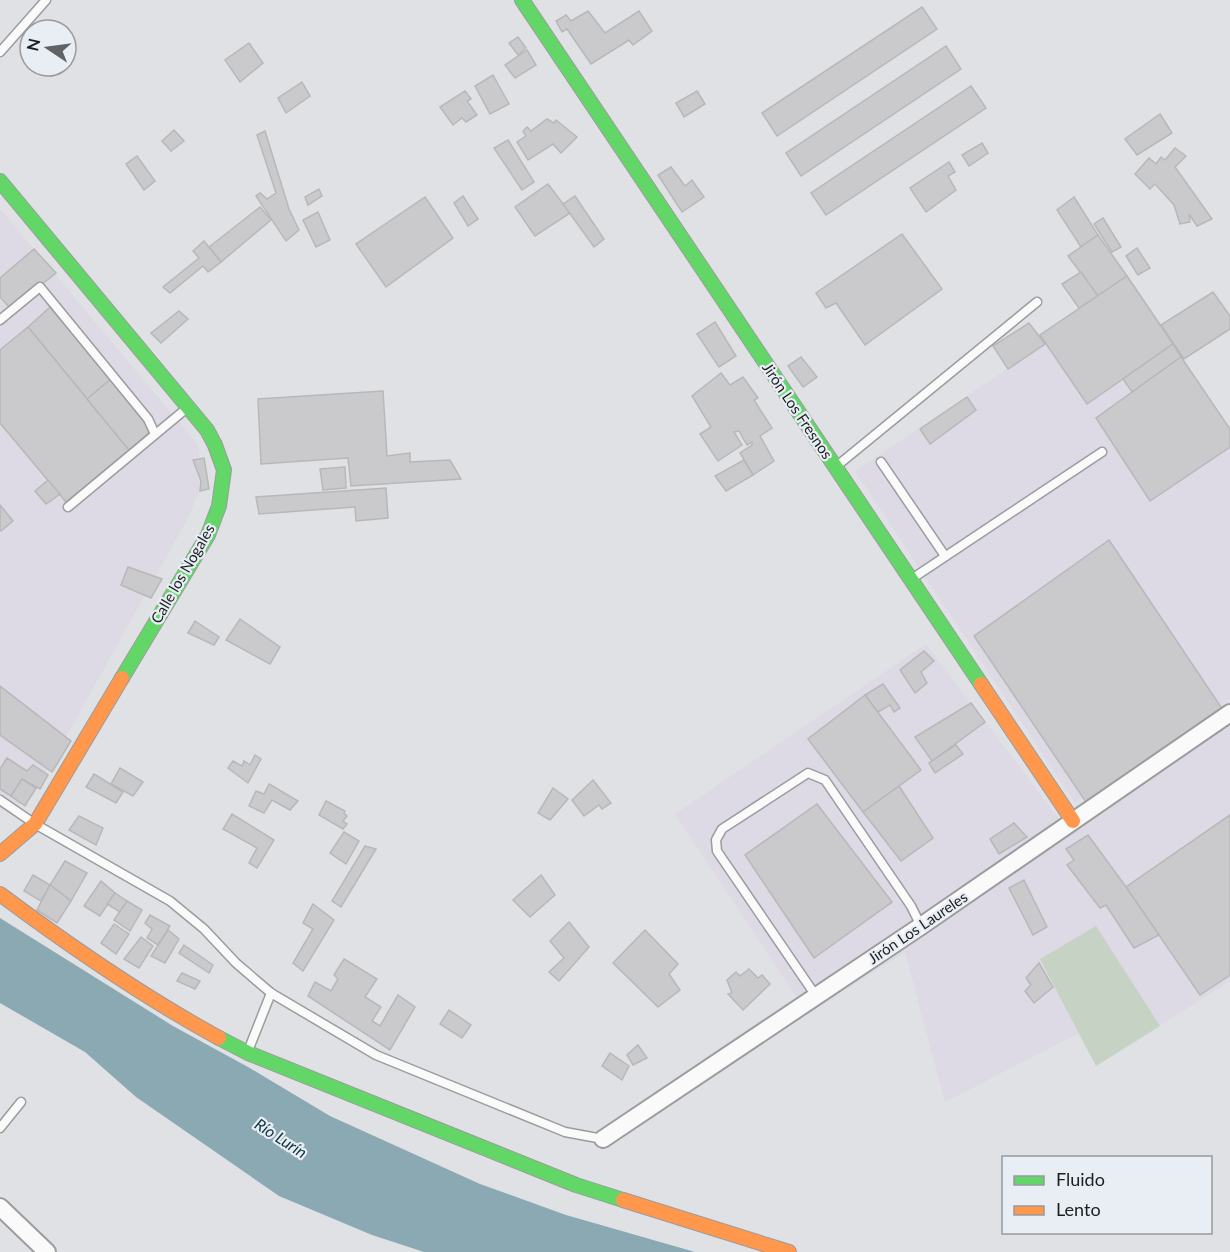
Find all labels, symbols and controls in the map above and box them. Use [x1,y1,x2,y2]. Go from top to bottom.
north arrow [18,18,78,78]
text: N [22,36,44,53]
street label: Jirón Los Fresnos [759,359,837,462]
street label: Calle los Nogales [146,521,218,626]
street label: Jirón Los Laureles [864,887,971,967]
water label: Río Lurín [252,1114,311,1161]
legend [1002,1156,1212,1234]
text: Fluido [1056,1168,1105,1190]
text: Lento [1056,1198,1101,1220]

